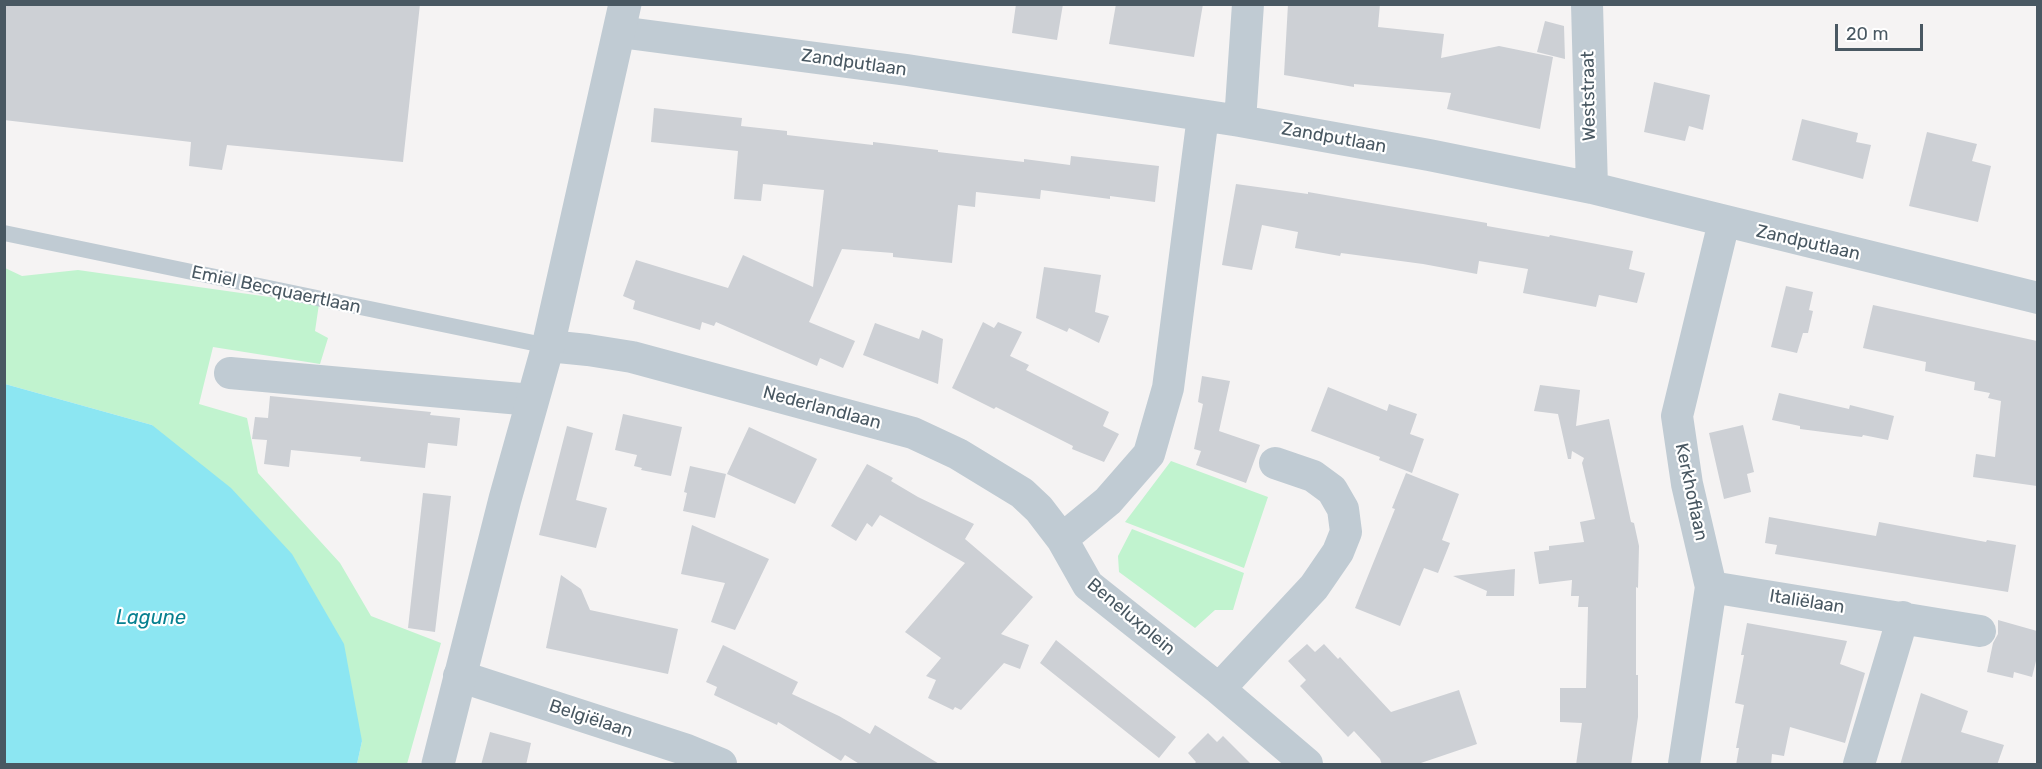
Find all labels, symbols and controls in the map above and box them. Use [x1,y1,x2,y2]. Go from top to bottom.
scale bar [1838,12,1926,50]
text: 20 m [1846,23,1888,45]
street label: Zandputlaan [800,45,908,81]
street label: Weststraat [1577,51,1601,141]
street label: Zandputlaan [1280,118,1388,158]
street label: Zandputlaan [1754,221,1862,265]
street label: Emiel Becquaertlaan [189,261,363,319]
street label: Nederlandlaan [761,382,883,434]
street label: Kerkhoflaan [1670,441,1712,543]
street label: Beneluxplein [1083,574,1179,660]
street label: Italiëlaan [1768,585,1846,619]
water label: Lagune [116,606,186,630]
street label: Belgiëlaan [546,695,636,743]

